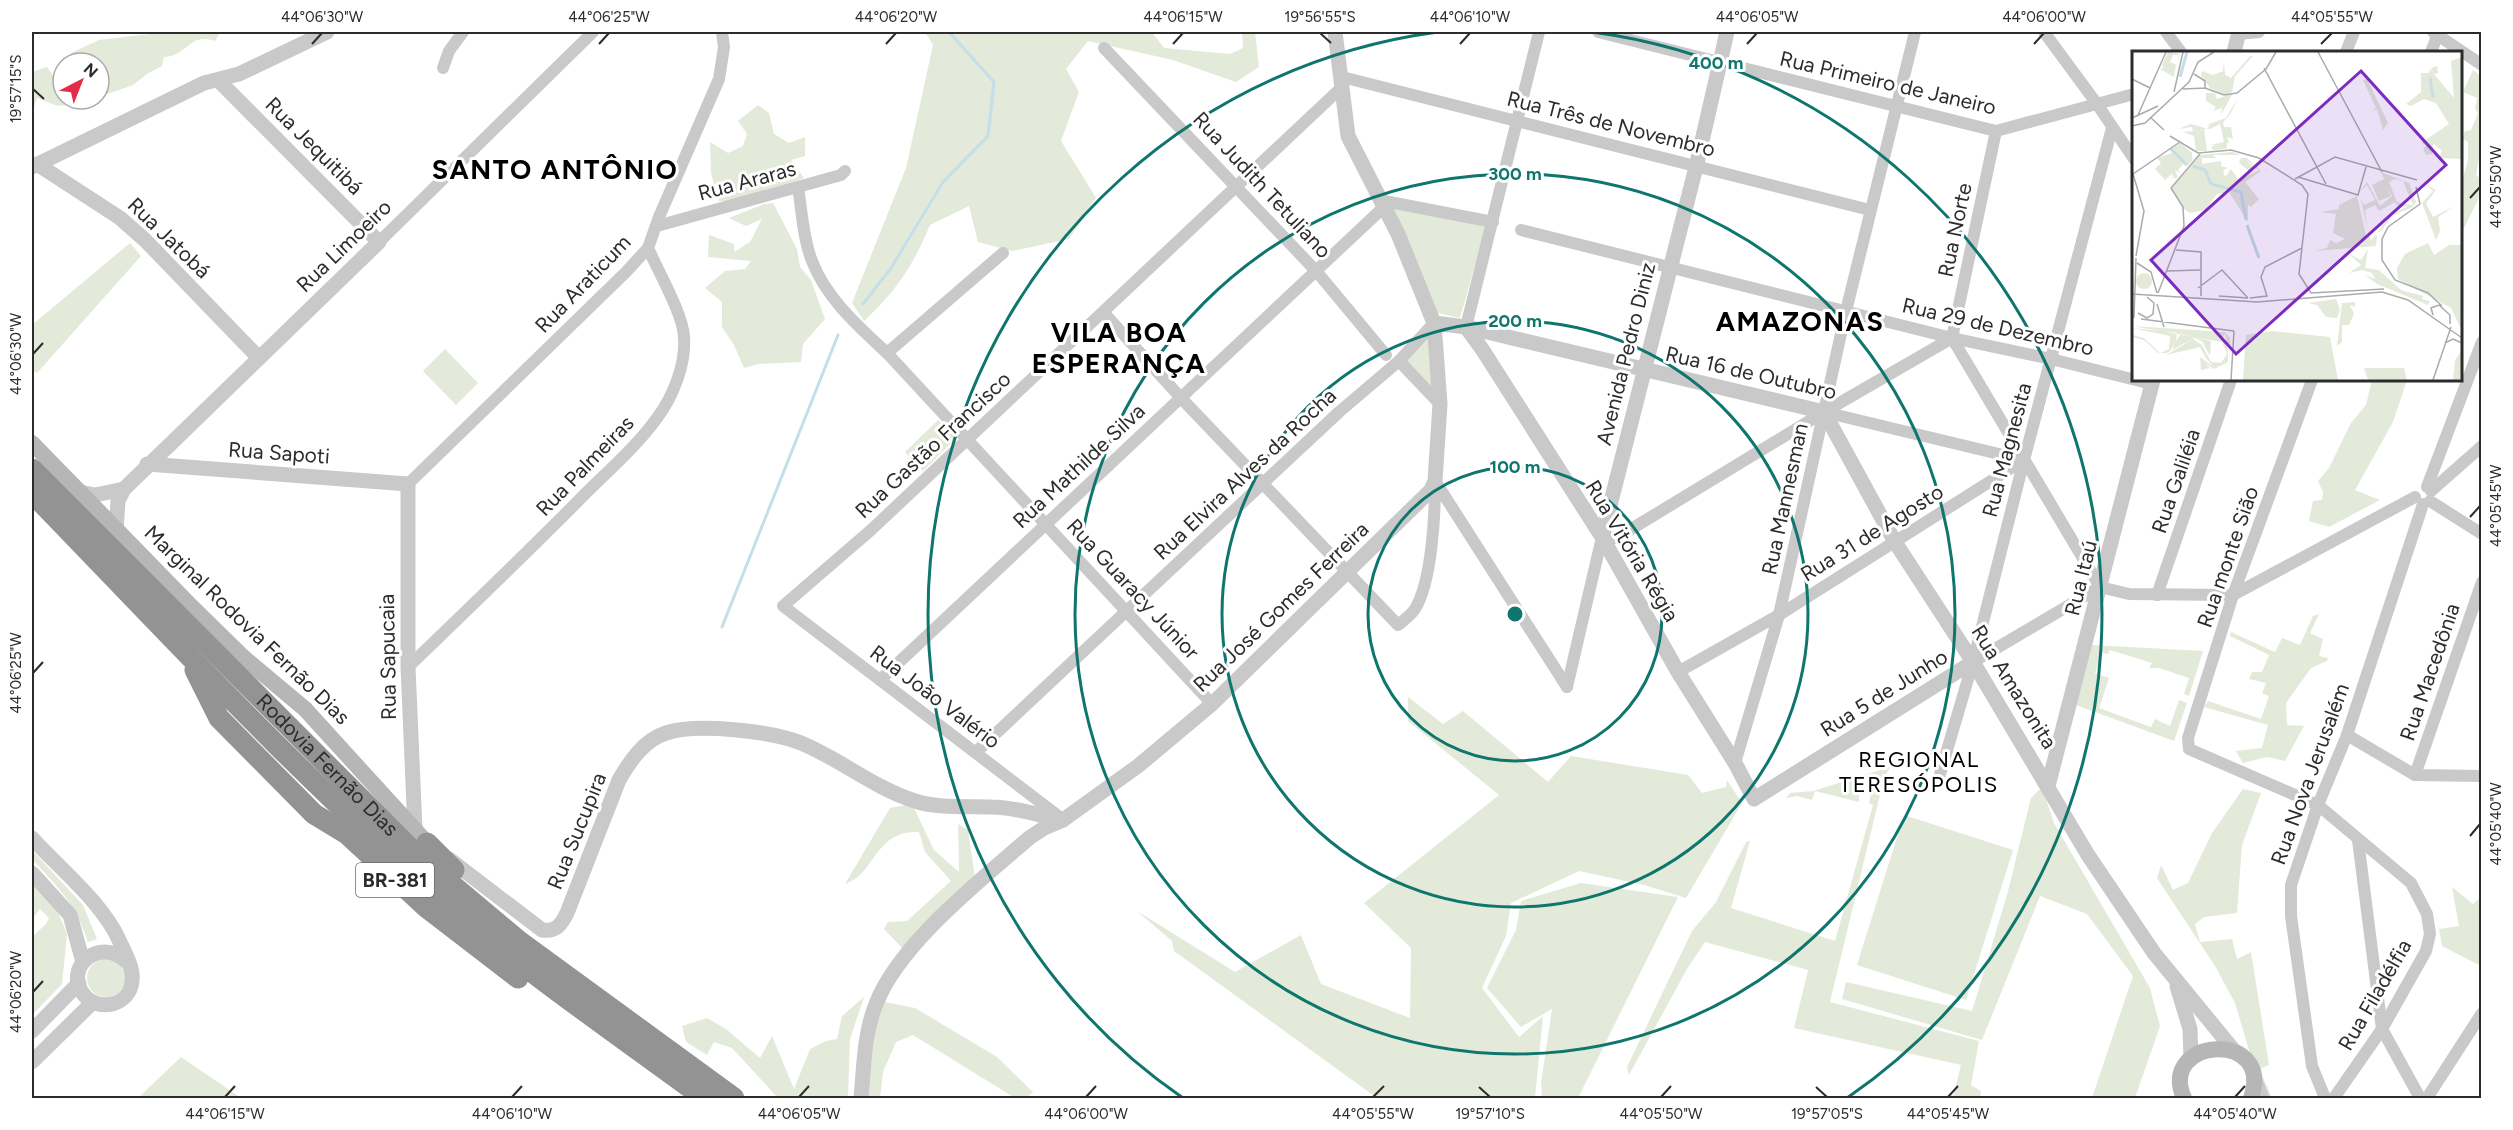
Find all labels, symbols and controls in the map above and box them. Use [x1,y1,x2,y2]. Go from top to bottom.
text: 44°06'30"W [281,8,364,26]
text: 44°06'25"W [568,8,650,26]
text: 44°06'20"W [855,8,938,26]
text: 44°06'15"W [1143,8,1223,26]
text: 19°56'55"S [1284,8,1356,26]
text: 44°06'10"W [1430,8,1511,26]
text: 44°06'05"W [1716,8,1799,26]
text: 44°06'00"W [2002,8,2086,26]
text: 44°05'55"W [2291,8,2374,26]
street label: Rua Primeiro de Janeiro [1777,45,1999,120]
north arrow [51,51,111,111]
inset map [2132,51,2462,381]
text: 400 m [1689,52,1743,74]
text: 19°57'15"S [7,55,25,123]
text: N [80,59,102,81]
street label: Rua Três de Novembro [1504,86,1718,161]
street label: Rua Jequitibá [260,92,368,200]
street label: Rua Judith Tetuliano [1188,106,1337,263]
text: 44°05'50"W [2487,145,2505,228]
district label: SANTO ANTÔNIO [432,153,678,186]
street label: Rua Araras [695,155,799,206]
text: 300 m [1488,163,1542,185]
street label: Rua Norte [1932,181,1977,279]
street label: Rua Jatobá [123,192,216,283]
street label: Rua Limoeiro [291,194,396,297]
street label: Rua Araticum [530,229,636,338]
street label: Avenida Pedro Diniz [1591,260,1660,448]
street label: Rua 29 de Dezembro [1900,292,2096,361]
district label: AMAZONAS [1716,305,1884,338]
text: 200 m [1488,310,1542,332]
text: 44°06'30"W [7,312,25,395]
district label: VILA BOA ESPERANÇA [1032,316,1206,380]
street label: Rua 16 de Outubro [1663,341,1839,404]
street label: Rua Gastão Francisco [850,366,1016,523]
street label: Rua Magnesita [1977,380,2036,520]
street label: Rua Elvira Alves da Rocha [1148,383,1341,565]
street label: Rua Mathilde Silva [1008,398,1150,533]
street label: Rua Palmeiras [531,410,639,521]
street label: Rua Mannesman [1756,421,1813,577]
street label: Rua Galiléia [2146,425,2205,536]
street label: Rua Sapoti [227,436,331,469]
text: 100 m [1490,456,1540,478]
text: 44°05'45"W [2487,464,2505,547]
street label: Rua Vitória Régia [1580,475,1685,626]
street label: Rua 31 de Agosto [1796,479,1948,586]
street label: Rua monte Sião [2192,483,2263,631]
street label: Rua Guaracy Júnior [1062,513,1205,664]
street label: Rua José Gomes Ferreira [1188,516,1373,697]
street label: Marginal Rodovia Fernão Dias [140,520,355,729]
street label: Rua Itaú [2059,538,2102,618]
street label: Rua Sapucaia [374,594,401,720]
street label: Rua Macedônia [2394,600,2465,744]
centre of rings [1505,604,1525,624]
street label: Rua Amazonita [1966,620,2062,753]
text: 44°06'25"W [7,632,25,714]
street label: Rua João Valério [865,640,1005,754]
street label: Rua 5 de Junho [1816,644,1952,742]
street label: Rua Nova Jerusalém [2265,680,2354,868]
street label: Rodovia Fernão Dias [251,688,404,841]
district label: REGIONAL TERESÓPOLIS [1839,746,1999,798]
street label: Rua Sucupira [542,769,611,893]
text: 44°05'40"W [2487,782,2505,866]
road number: BR-381 [356,863,434,897]
street label: Rua Filadélfia [2333,935,2416,1055]
text: 44°06'20"W [7,950,25,1033]
text: 44°06'15"W [185,1105,265,1123]
text: 44°06'10"W [472,1105,553,1123]
text: 44°06'05"W [758,1105,841,1123]
text: 44°06'00"W [1044,1105,1128,1123]
text: 44°05'55"W [1332,1105,1415,1123]
text: 19°57'10"S [1455,1105,1525,1123]
text: 44°05'50"W [1620,1105,1703,1123]
text: 19°57'05"S [1791,1105,1863,1123]
text: 44°05'45"W [1907,1105,1990,1123]
text: 44°05'40"W [2193,1105,2277,1123]

